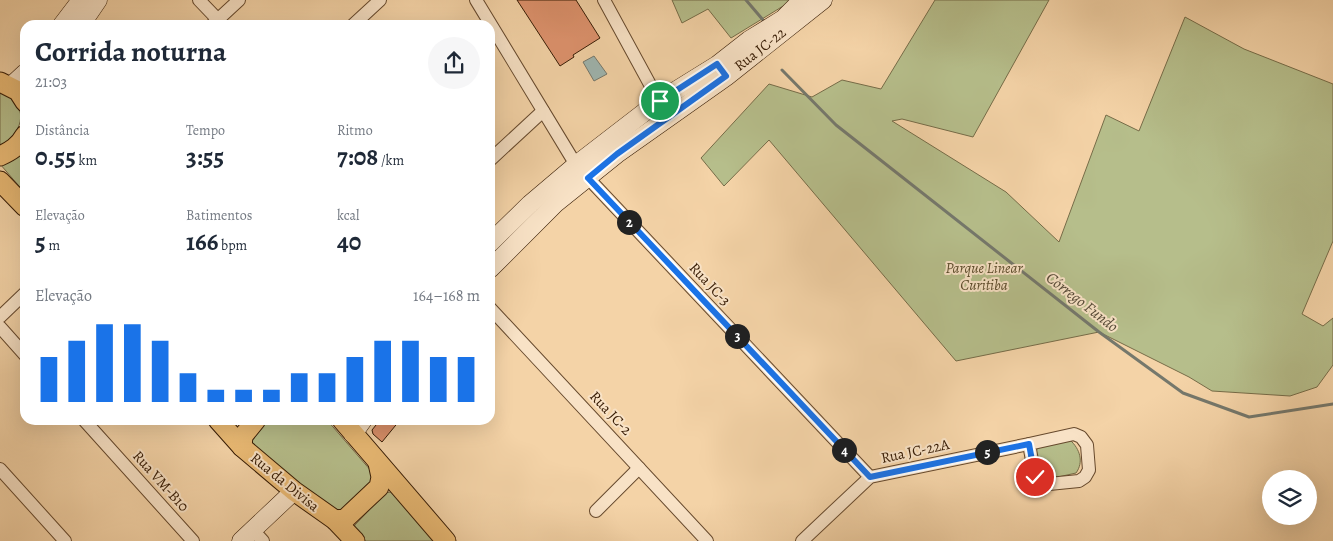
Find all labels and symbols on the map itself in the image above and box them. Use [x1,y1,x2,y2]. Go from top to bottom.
street label: Rua JC-22 [730,22,790,76]
pin [639,80,681,122]
pin: 2 [616,210,642,234]
street label: Rua JC-3 [685,258,735,310]
park label: Parque Linear Curitiba [945,258,1023,295]
water label: Córrego Fundo [1041,267,1123,337]
pin: 3 [724,324,750,348]
street label: Rua JC-2 [585,387,637,439]
street label: Rua JC-22A [879,434,951,468]
pin: 4 [832,438,856,462]
pin: 5 [974,440,1000,464]
street label: Rua VM-B10 [128,446,194,516]
street label: Rua da Divisa [246,448,324,516]
pin [1014,456,1056,498]

